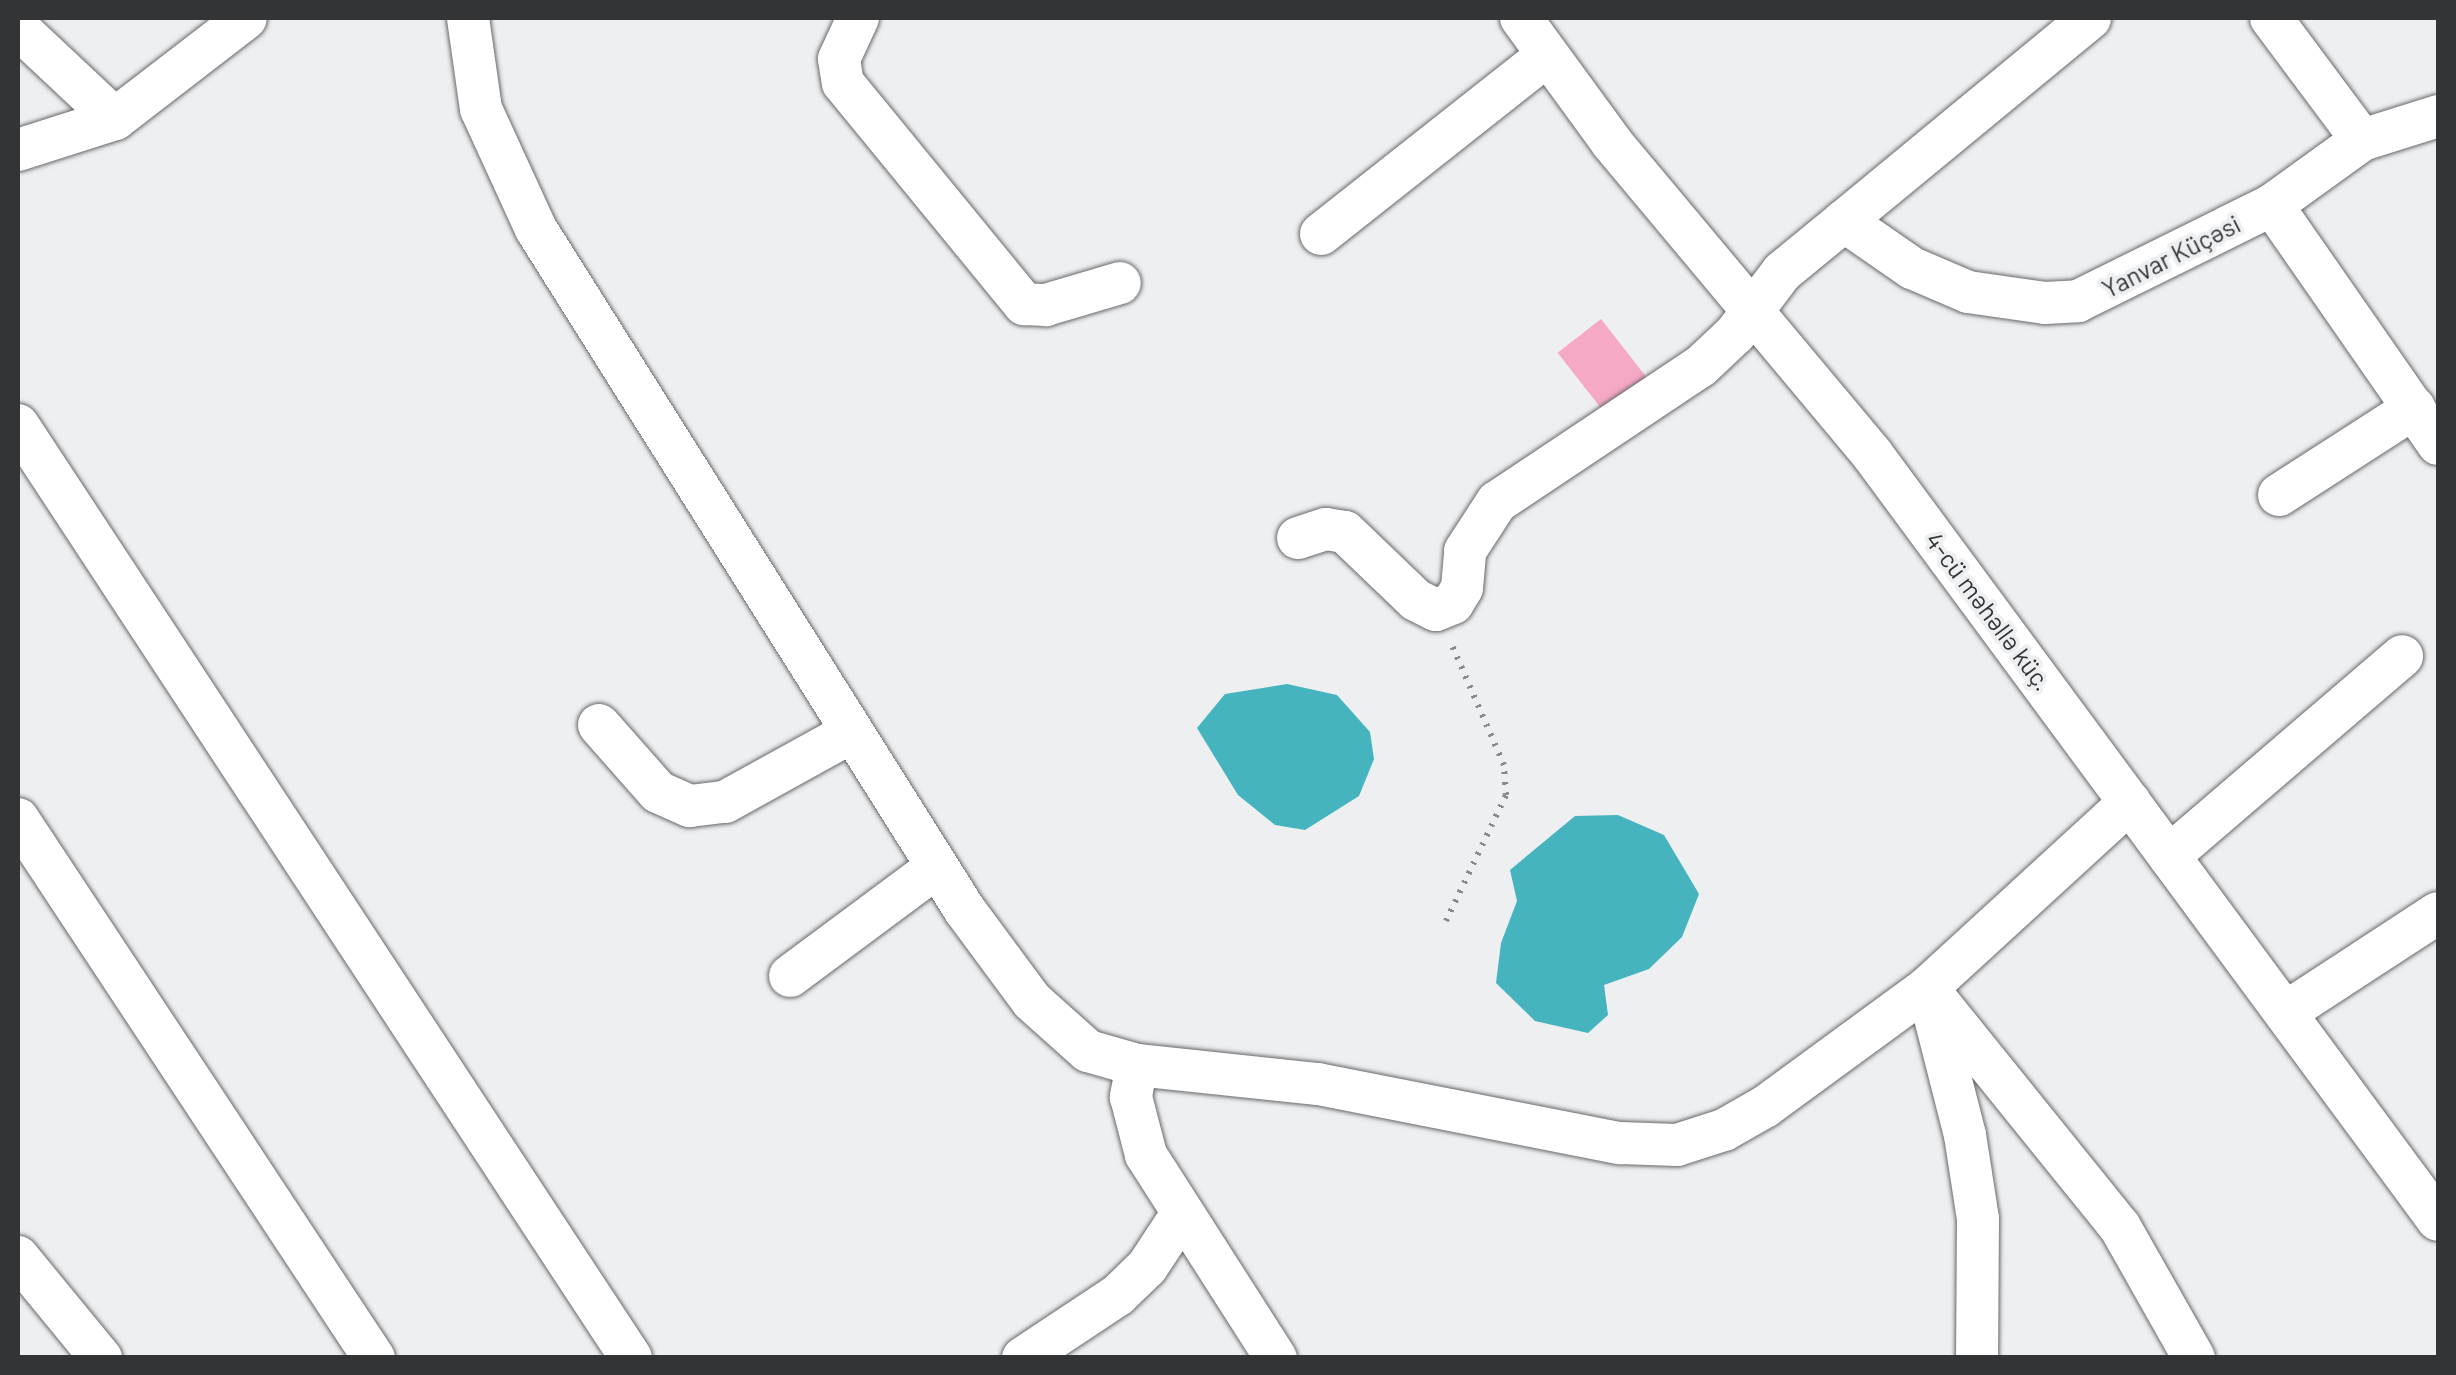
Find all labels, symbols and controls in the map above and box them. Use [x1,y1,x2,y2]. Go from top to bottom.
street label: Yanvar Küçəsi [2097,208,2245,304]
street label: 4-cü məhəllə küç. [1920,526,2058,696]

